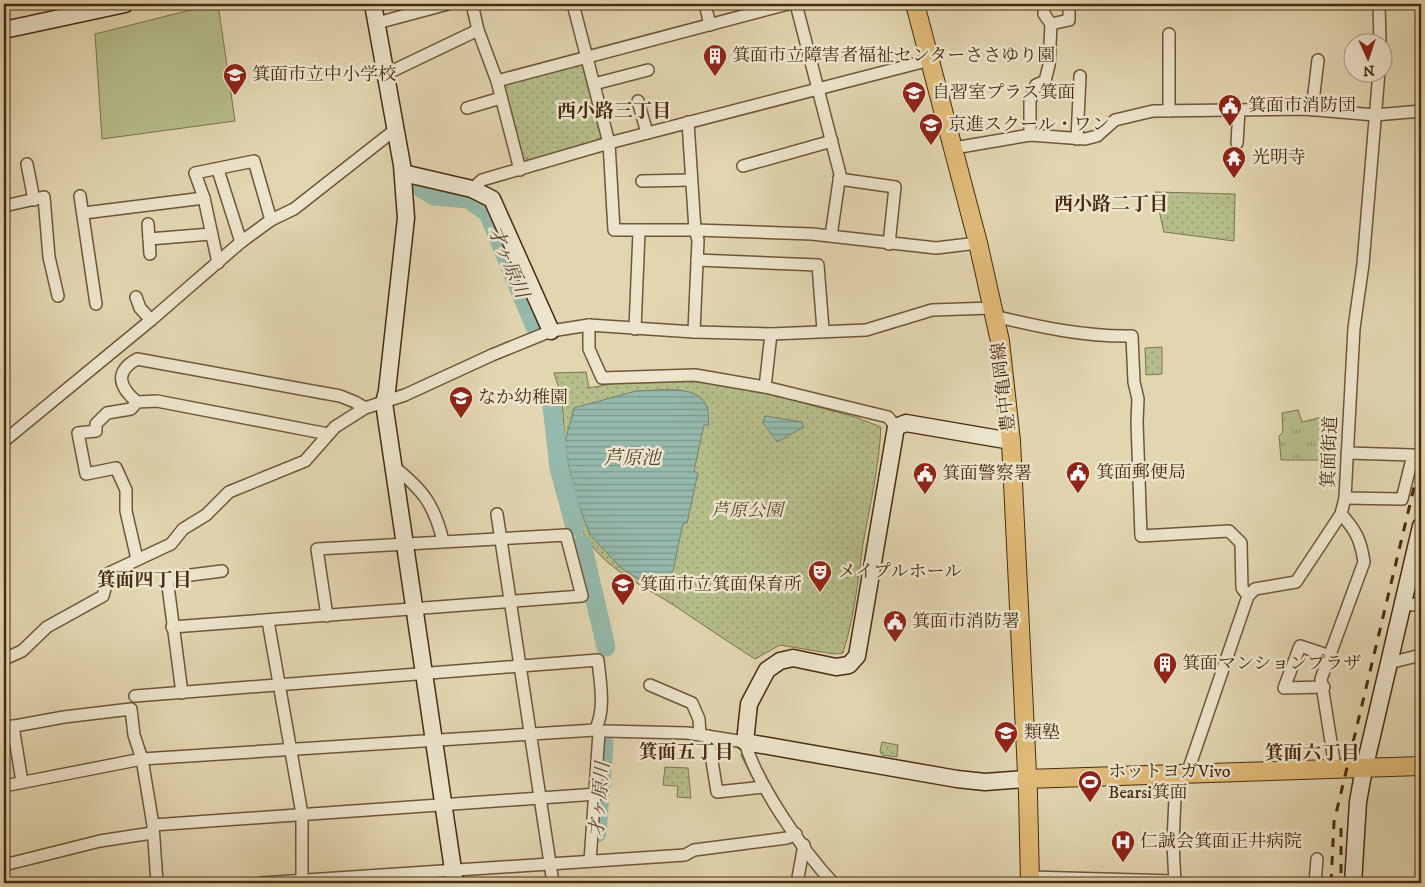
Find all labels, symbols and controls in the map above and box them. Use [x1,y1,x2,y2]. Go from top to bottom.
north arrow [1342,32,1392,82]
building icon: 箕面市立障害者福祉センターささゆり園 [702,43,728,77]
place label: 箕面市立障害者福祉センターささゆり園 [732,45,1055,67]
text: N [1362,61,1375,79]
school or university icon: 箕面市立中小学校 [222,62,248,96]
place label: 箕面市立中小学校 [252,64,396,86]
school or university icon: 自習室プラス箕面 [901,80,927,114]
place label: 自習室プラス箕面 [932,82,1075,104]
public building icon: 箕面市消防団 [1217,93,1243,127]
place label: 箕面市消防団 [1248,95,1356,117]
district label: 西小路三丁目 [557,100,671,123]
school or university icon: 京進スクール・ワン [918,112,944,146]
place label: 京進スクール・ワン [948,114,1110,136]
temple icon: 光明寺 [1221,145,1247,179]
place label: 光明寺 [1252,147,1306,169]
district label: 西小路二丁目 [1054,193,1168,216]
water label: 才ヶ原川 [483,223,534,303]
street label: 豊中亀岡線 [988,341,1020,433]
school or university icon: なか幼稚園 [448,385,474,419]
place label: なか幼稚園 [478,387,568,409]
street label: 箕面街道 [1318,416,1342,488]
water label: 芦原池 [603,447,662,470]
public building icon: 箕面郵便局 [1065,460,1091,494]
public building icon: 箕面警察署 [912,461,938,495]
place label: 箕面郵便局 [1096,462,1186,484]
place label: 箕面警察署 [942,463,1032,485]
park label: 芦原公園 [711,500,786,522]
theatre icon: メイプルホール [807,559,833,593]
place label: メイプルホール [838,561,962,583]
district label: 箕面四丁目 [96,569,192,592]
school or university icon: 箕面市立箕面保育所 [610,572,636,606]
place label: 箕面市立箕面保育所 [640,574,802,596]
public building icon: 箕面市消防署 [882,609,908,643]
place label: 箕面市消防署 [912,611,1020,633]
building icon: 箕面マンションプラザ [1152,651,1178,685]
place label: 箕面マンションプラザ [1182,653,1361,675]
school or university icon: 類塾 [993,720,1019,754]
place label: 類塾 [1024,722,1060,744]
district label: 箕面五丁目 [638,741,734,764]
district label: 箕面六丁目 [1264,742,1360,765]
water label: 才ヶ原川 [585,759,615,839]
place label: ホットヨガVivo Bearsi箕面 [1108,761,1231,804]
sports icon: ホットヨガVivo Bearsi箕面 [1077,769,1103,803]
hospital icon: 仁誠会箕面正井病院 [1110,829,1136,863]
place label: 仁誠会箕面正井病院 [1140,831,1302,853]

